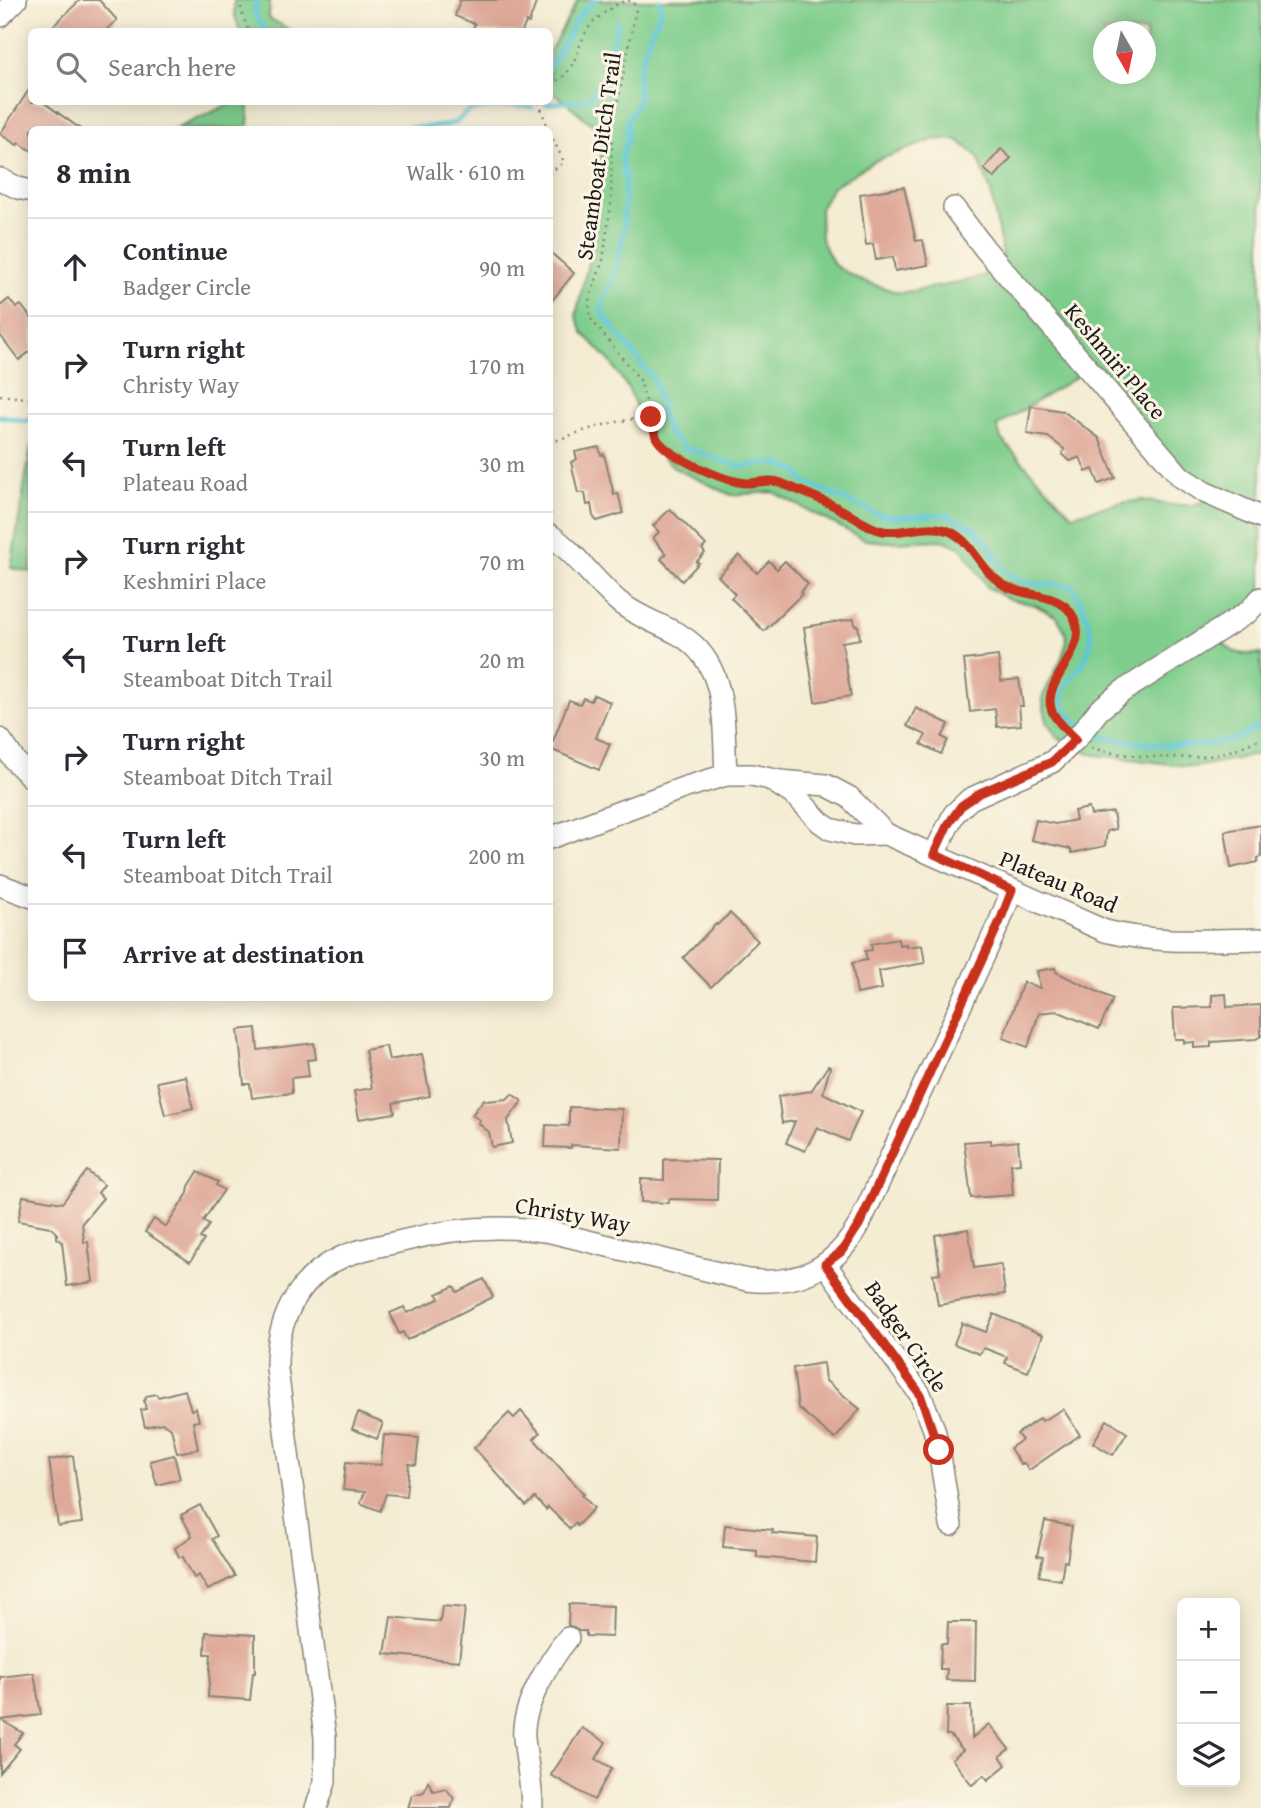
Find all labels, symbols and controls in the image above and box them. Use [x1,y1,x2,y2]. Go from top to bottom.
north arrow [1093,21,1156,84]
search box [28,28,553,105]
text: Search here [108,47,236,86]
icon: search [52,48,90,86]
street label: Steamboat Ditch Trail [567,50,629,262]
text: 8 min [56,150,131,194]
text: Walk · 610 m [406,155,525,188]
text: Continue [123,231,228,270]
icon: ahead [56,248,94,286]
text: 90 m [479,251,525,284]
text: Badger Circle [123,270,251,303]
street label: Keshmiri Place [1057,295,1175,427]
text: Turn right [123,329,245,368]
icon: right [56,346,94,384]
text: 170 m [468,349,525,382]
text: Christy Way [123,368,239,401]
route end [635,401,666,432]
text: Turn left [123,427,226,466]
icon: left [56,444,94,482]
text: 30 m [479,447,525,480]
text: Plateau Road [123,466,248,499]
text: Turn right [123,525,245,564]
icon: right [56,542,94,580]
text: 70 m [479,545,525,578]
text: Keshmiri Place [123,564,266,597]
text: Turn left [123,623,226,662]
icon: left [56,640,94,678]
text: 20 m [479,643,525,676]
text: Steamboat Ditch Trail [123,662,333,695]
text: Turn right [123,721,245,760]
icon: right [56,738,94,776]
text: 30 m [479,741,525,774]
text: Steamboat Ditch Trail [123,760,333,793]
text: Turn left [123,819,226,858]
icon: left [56,836,94,874]
text: 200 m [468,839,525,872]
street label: Plateau Road [995,841,1124,921]
text: Steamboat Ditch Trail [123,858,333,891]
icon: arrive [56,934,94,972]
text: Arrive at destination [123,934,364,973]
street label: Christy Way [513,1188,634,1240]
street label: Badger Circle [857,1274,957,1398]
route start [923,1434,954,1465]
map controls [1177,1598,1240,1787]
button: + [1177,1598,1240,1661]
button: − [1177,1661,1240,1724]
button: layers [1177,1724,1240,1787]

